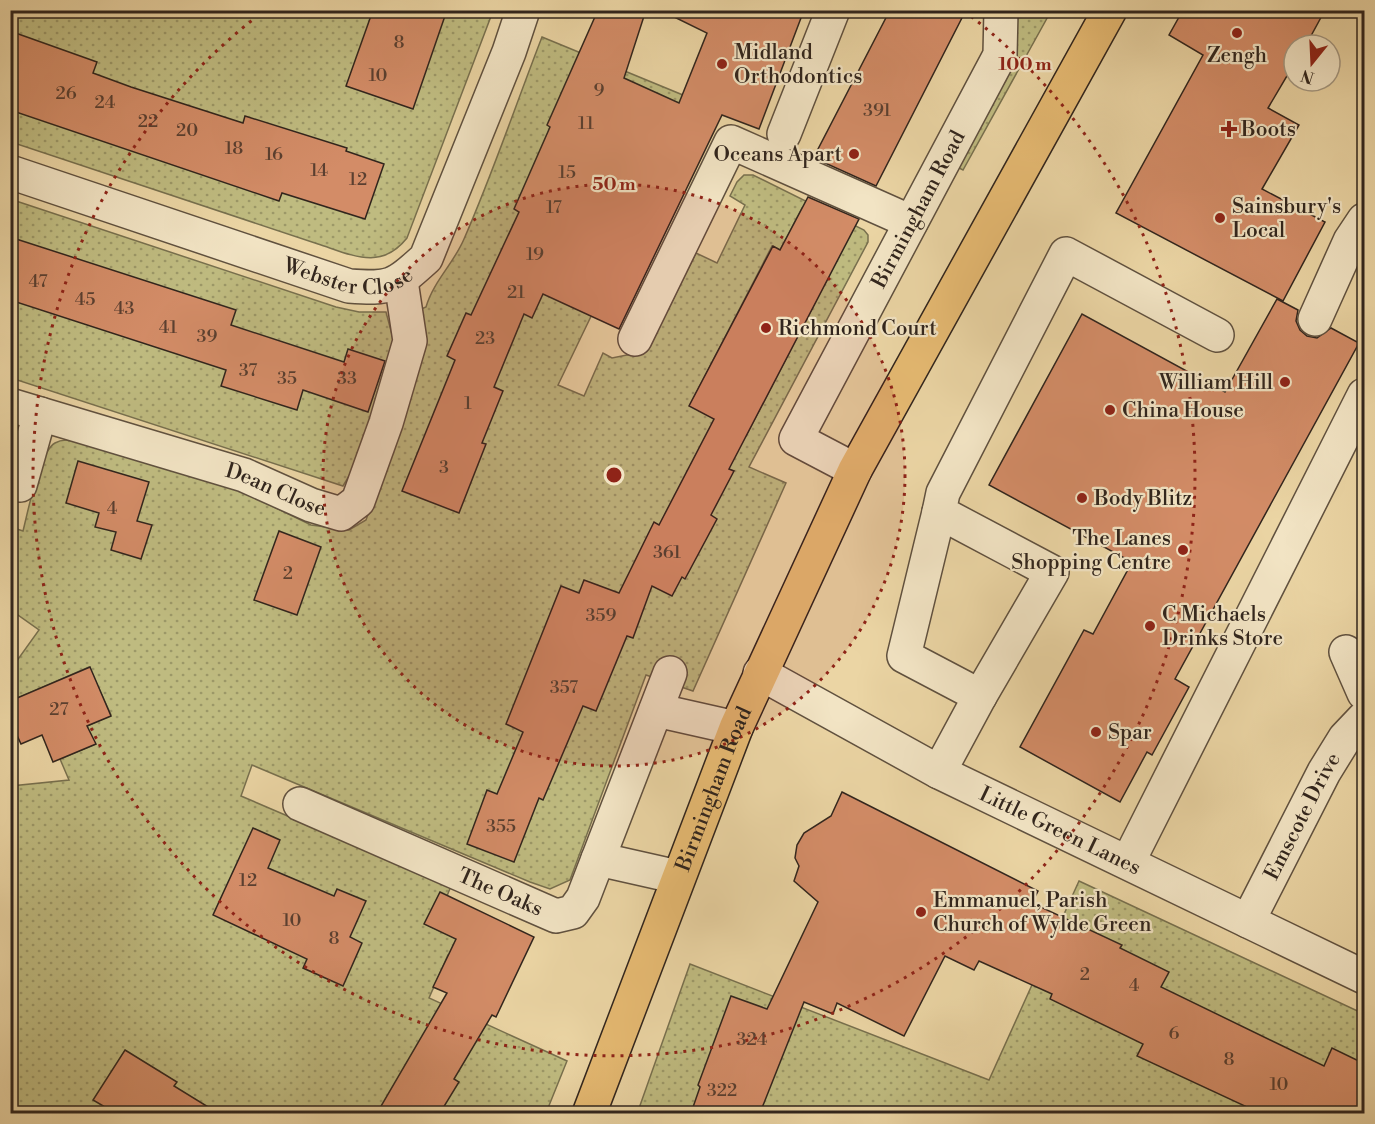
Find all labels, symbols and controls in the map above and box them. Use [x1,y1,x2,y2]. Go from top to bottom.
marker: Zengh [1230,26,1244,40]
house number: 8 [393,31,405,54]
north arrow [1282,33,1342,93]
place label: Midland Orthodontics [734,40,863,90]
place label: Zengh [1207,43,1268,69]
text: 100 m [998,53,1052,76]
marker: Midland Orthodontics [715,57,729,71]
house number: 10 [368,64,388,87]
text: N [1298,65,1317,88]
house number: 9 [594,79,605,102]
house number: 26 [55,82,77,105]
house number: 24 [94,91,116,114]
house number: 391 [863,99,891,122]
house number: 22 [138,110,158,133]
house number: 11 [578,112,594,135]
place label: Boots [1240,117,1296,143]
house number: 20 [176,119,198,142]
marker: Boots [1222,122,1236,136]
street label: Birmingham Road [866,126,971,294]
house number: 18 [225,137,243,160]
place label: Oceans Apart [713,142,843,168]
house number: 16 [265,143,283,166]
marker: Oceans Apart [847,147,861,161]
house number: 14 [310,159,328,182]
house number: 15 [558,161,576,184]
house number: 12 [349,168,367,191]
text: 50 m [592,173,636,196]
place label: Sainsbury's Local [1232,194,1341,244]
house number: 17 [546,196,562,219]
marker: Sainsbury's Local [1213,211,1227,225]
house number: 19 [526,243,544,266]
street label: Webster Close [279,253,419,301]
house number: 47 [28,270,48,293]
house number: 21 [507,281,525,304]
house number: 45 [75,288,95,311]
house number: 43 [114,297,134,320]
house number: 41 [159,316,177,339]
place label: Richmond Court [778,316,937,342]
marker: Richmond Court [759,321,773,335]
house number: 39 [197,325,218,348]
house number: 23 [475,327,495,350]
house number: 37 [239,359,257,382]
house number: 35 [277,367,297,390]
house number: 33 [337,367,357,390]
place label: William Hill [1158,370,1273,396]
marker: William Hill [1278,375,1292,389]
house number: 1 [464,392,472,415]
place label: China House [1122,398,1244,424]
marker: China House [1103,403,1117,417]
house number: 3 [439,456,449,479]
street label: Dean Close [222,458,329,523]
centre of rings [604,465,624,485]
place label: Body Blitz [1093,486,1192,512]
marker: Body Blitz [1075,491,1089,505]
house number: 4 [107,497,118,520]
place label: The Lanes Shopping Centre [1011,526,1171,576]
house number: 361 [653,541,681,564]
marker: The Lanes Shopping Centre [1176,543,1190,557]
house number: 2 [283,562,293,585]
place label: C Michaels Drinks Store [1162,602,1283,652]
house number: 359 [586,604,616,627]
marker: C Michaels Drinks Store [1143,619,1157,633]
house number: 357 [550,676,578,699]
house number: 27 [49,698,69,721]
street label: Birmingham Road [670,703,758,876]
place label: Spar [1108,720,1152,746]
marker: Spar [1089,725,1103,739]
street label: Emscote Drive [1259,748,1347,885]
street label: Little Green Lanes [975,781,1145,881]
house number: 355 [486,815,516,838]
street label: The Oaks [454,863,547,923]
house number: 12 [239,869,257,892]
place label: Emmanuel, Parish Church of Wylde Green [933,888,1152,938]
marker: Emmanuel, Parish Church of Wylde Green [914,905,928,919]
house number: 10 [282,909,302,932]
house number: 8 [328,927,340,950]
house number: 2 [1080,963,1090,986]
house number: 4 [1129,974,1140,997]
house number: 6 [1169,1022,1180,1045]
house number: 324 [736,1028,768,1051]
house number: 8 [1223,1048,1235,1071]
house number: 10 [1269,1073,1289,1096]
house number: 322 [707,1079,737,1102]

